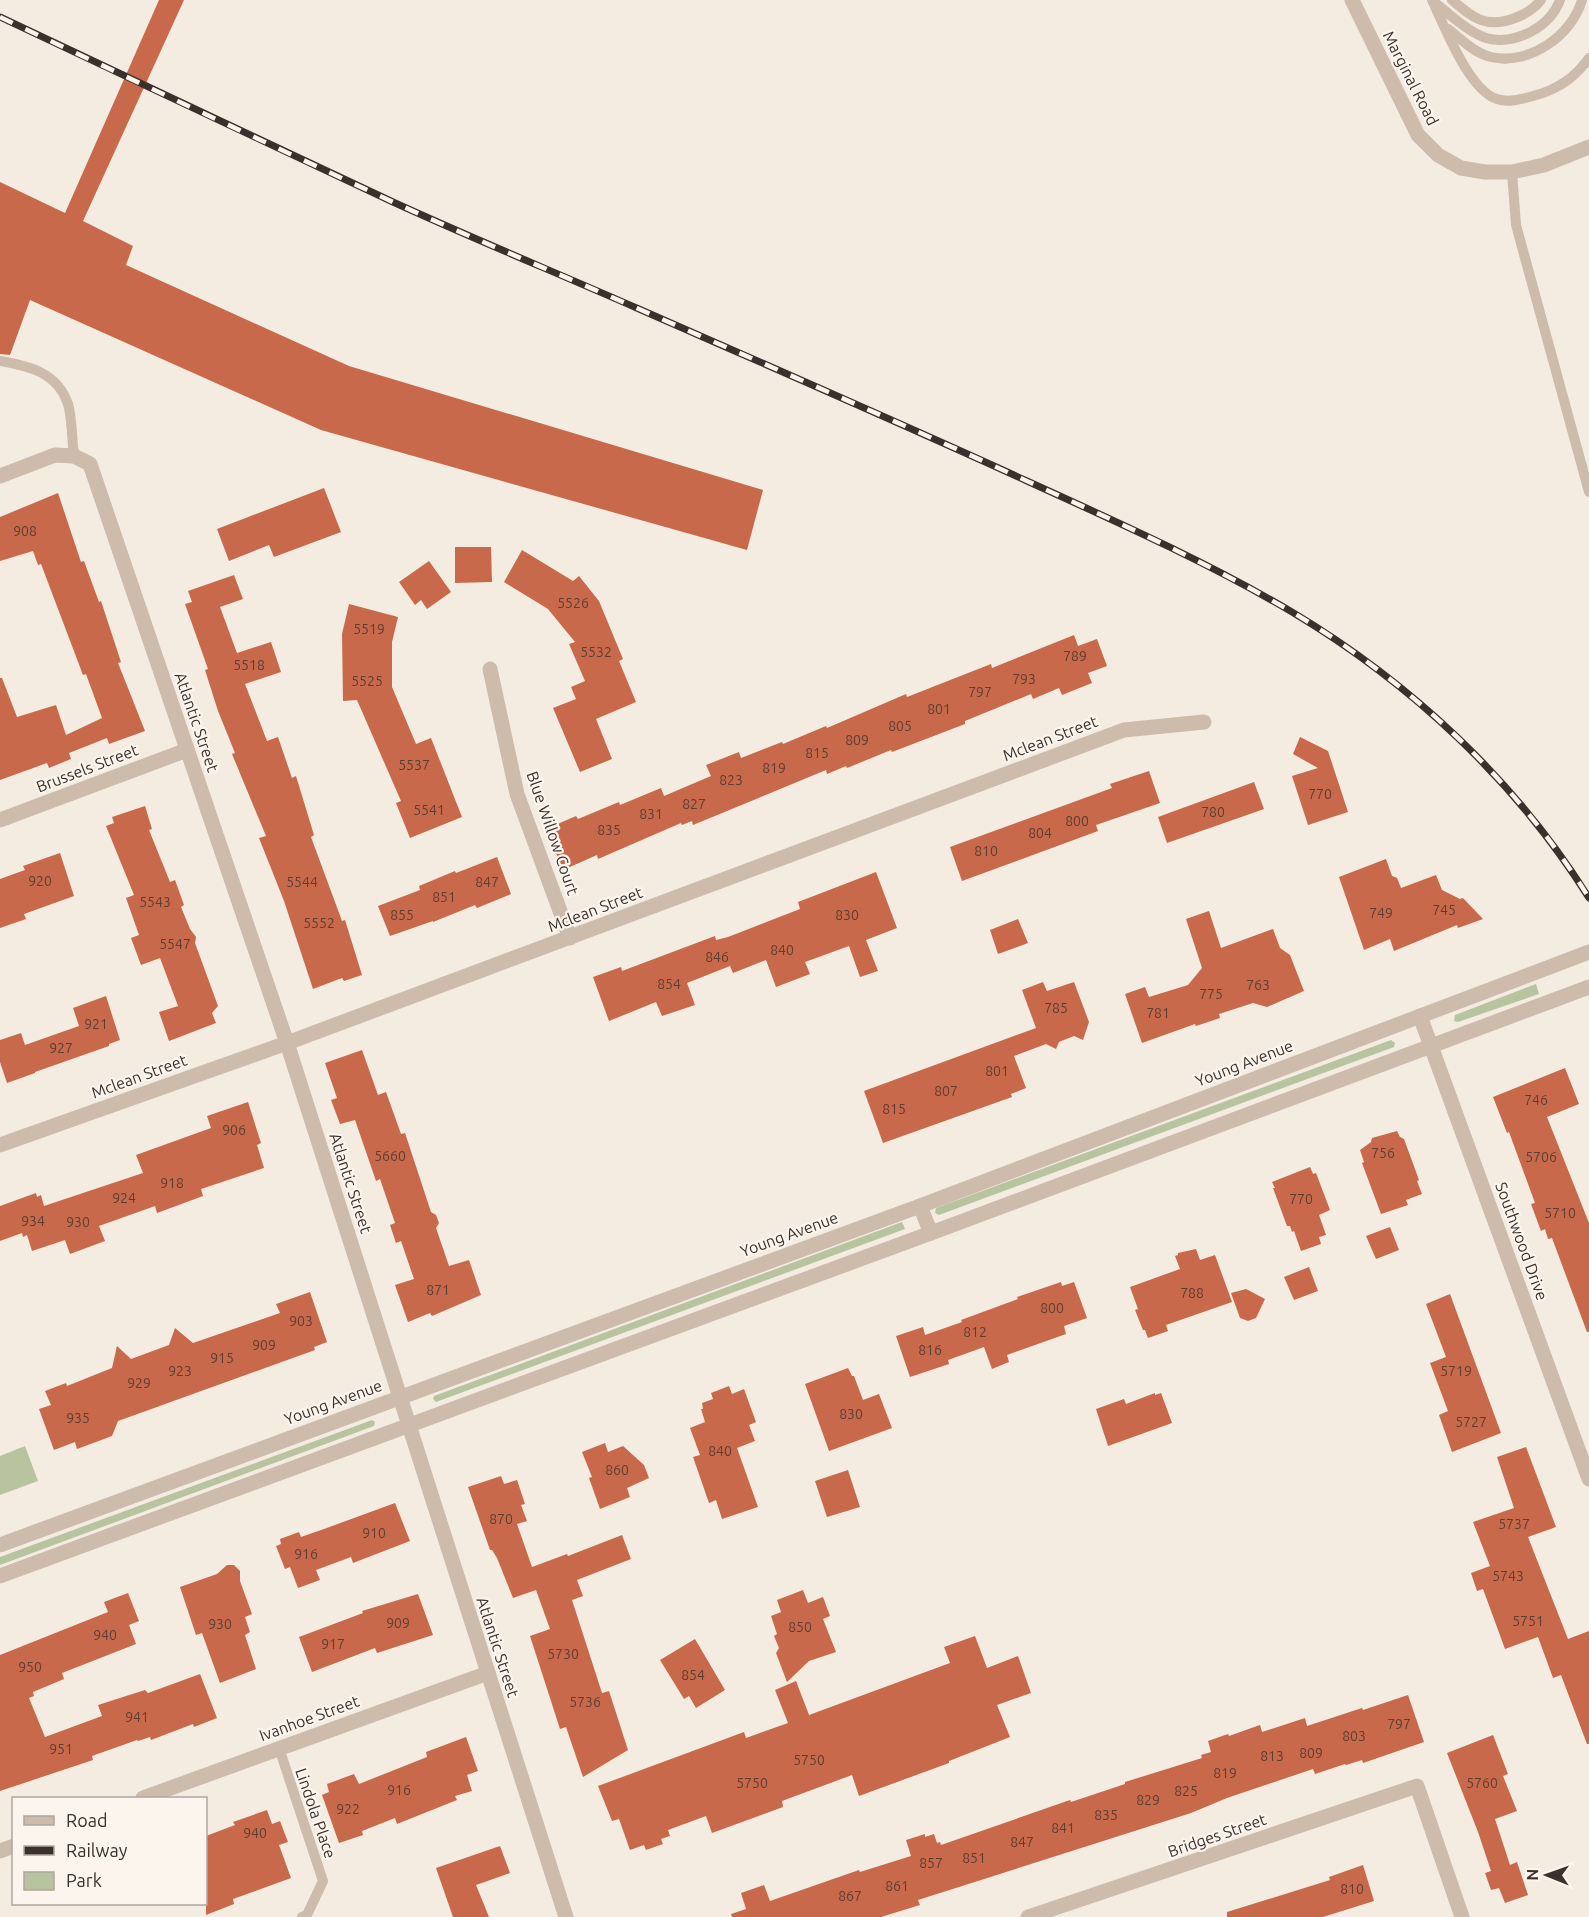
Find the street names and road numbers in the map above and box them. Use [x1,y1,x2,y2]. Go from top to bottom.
street label: Marginal Road [1380,28,1442,128]
street label: Atlantic Street [172,670,223,775]
street label: Mclean Street [1000,711,1101,764]
street label: Brussels Street [34,740,141,796]
street label: Blue Willow Court [523,769,583,898]
street label: Mclean Street [545,882,646,935]
street label: Young Avenue [1193,1036,1295,1090]
street label: Mclean Street [89,1050,190,1102]
street label: Atlantic Street [326,1131,376,1236]
street label: Southwood Drive [1492,1180,1552,1302]
street label: Young Avenue [738,1208,840,1260]
street label: Young Avenue [282,1376,384,1428]
street label: Atlantic Street [473,1595,523,1700]
street label: Ivanhoe Street [257,1691,362,1744]
street label: Lindola Place [292,1766,340,1860]
street label: Bridges Street [1165,1810,1269,1860]

